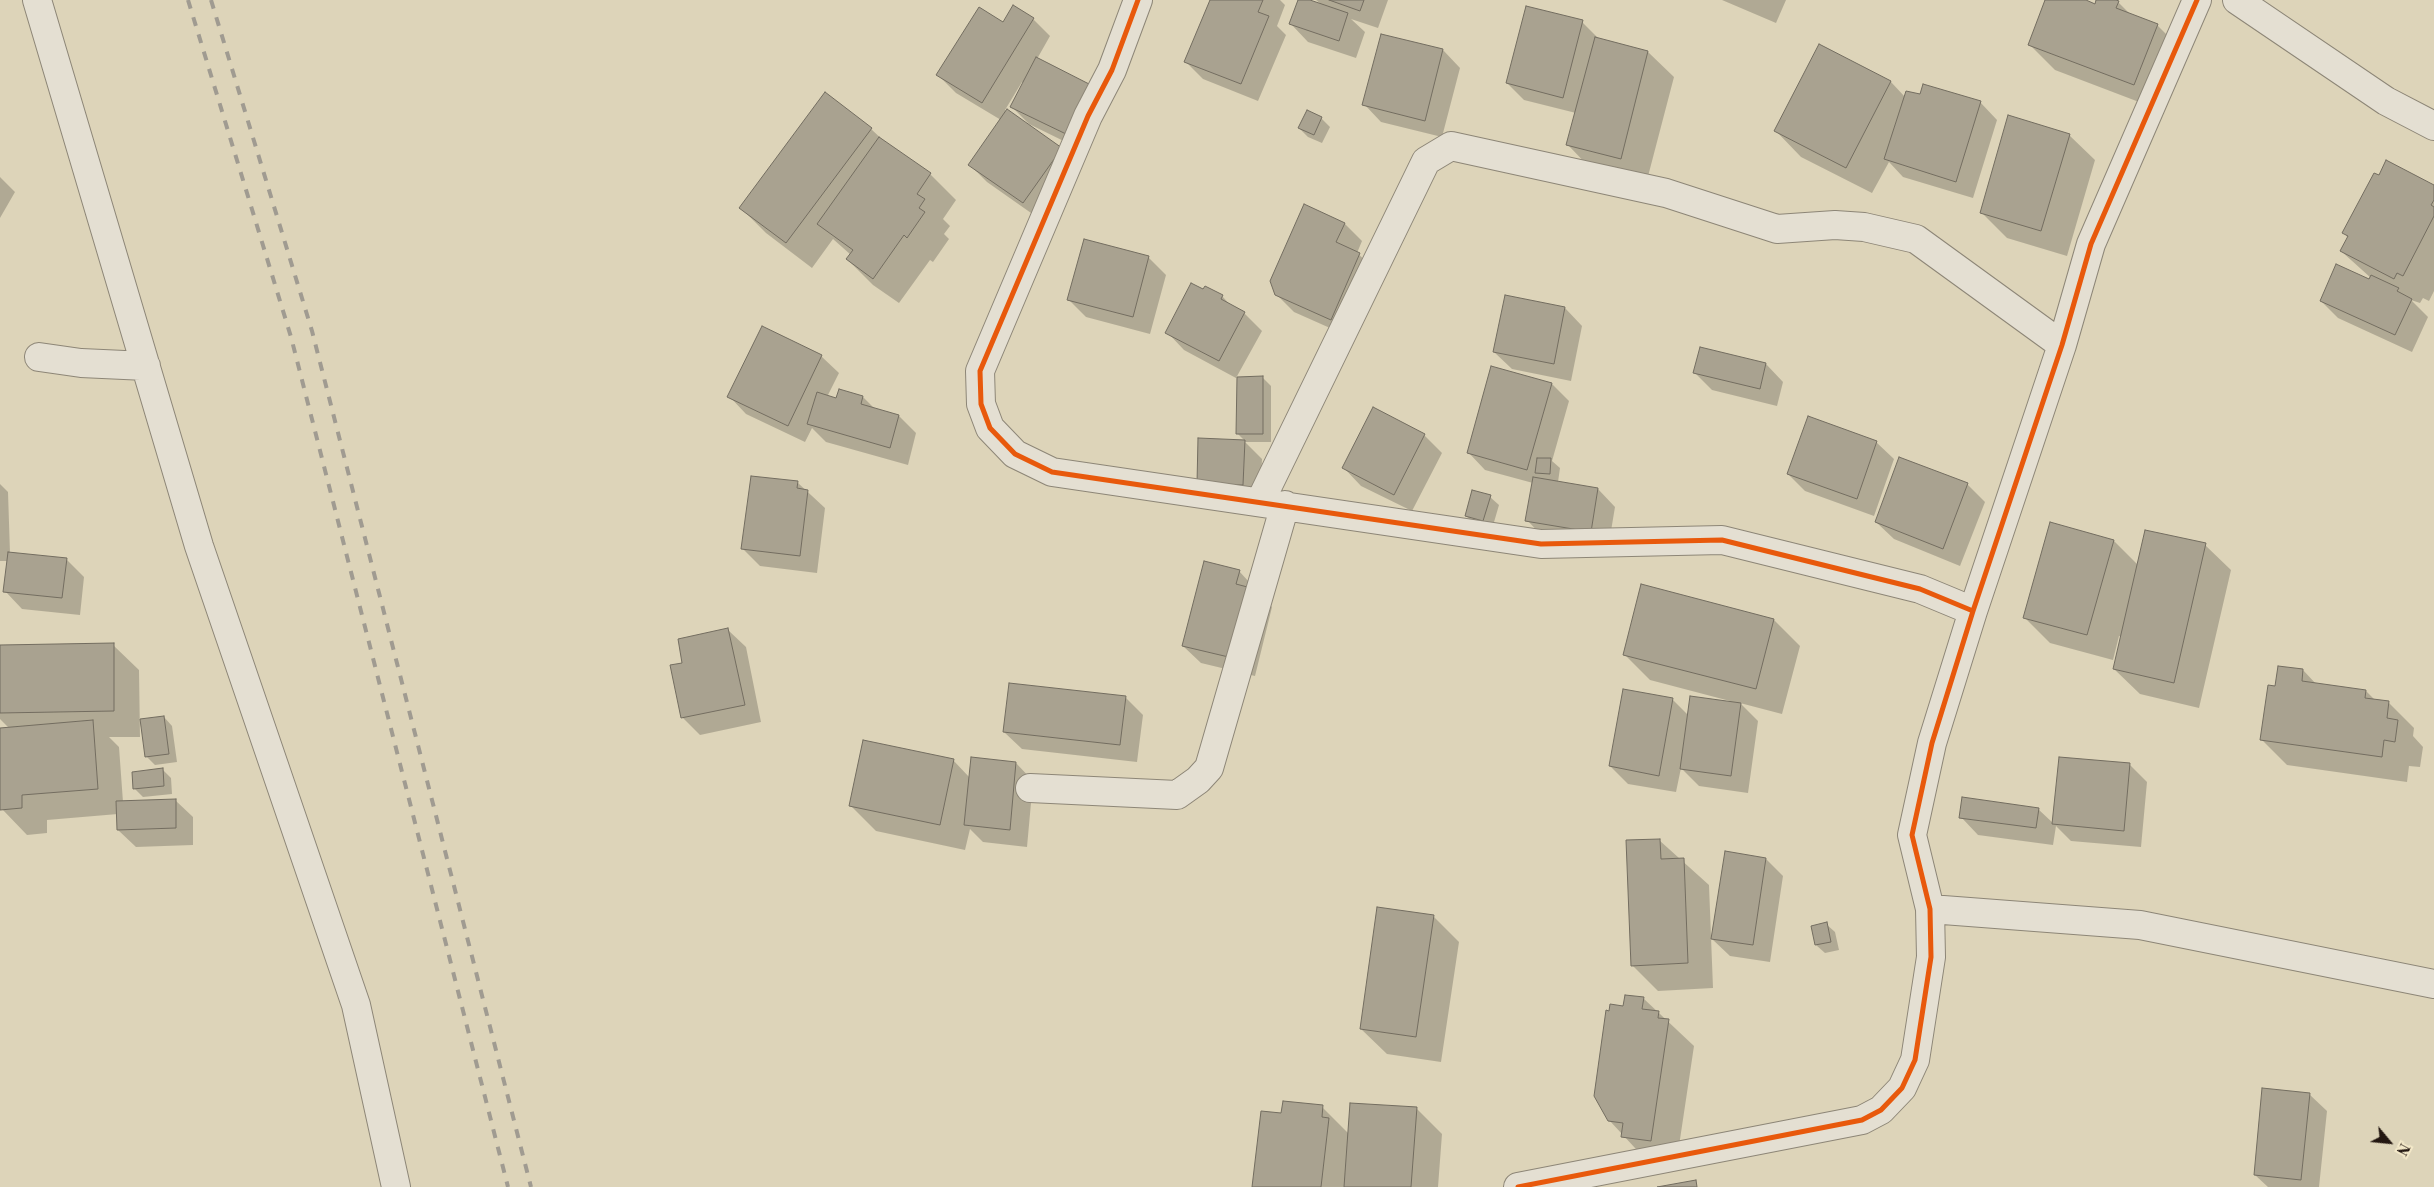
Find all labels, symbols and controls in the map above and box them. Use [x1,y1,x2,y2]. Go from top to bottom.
north arrow [2364,1117,2414,1167]
text: N [2392,1140,2413,1158]

